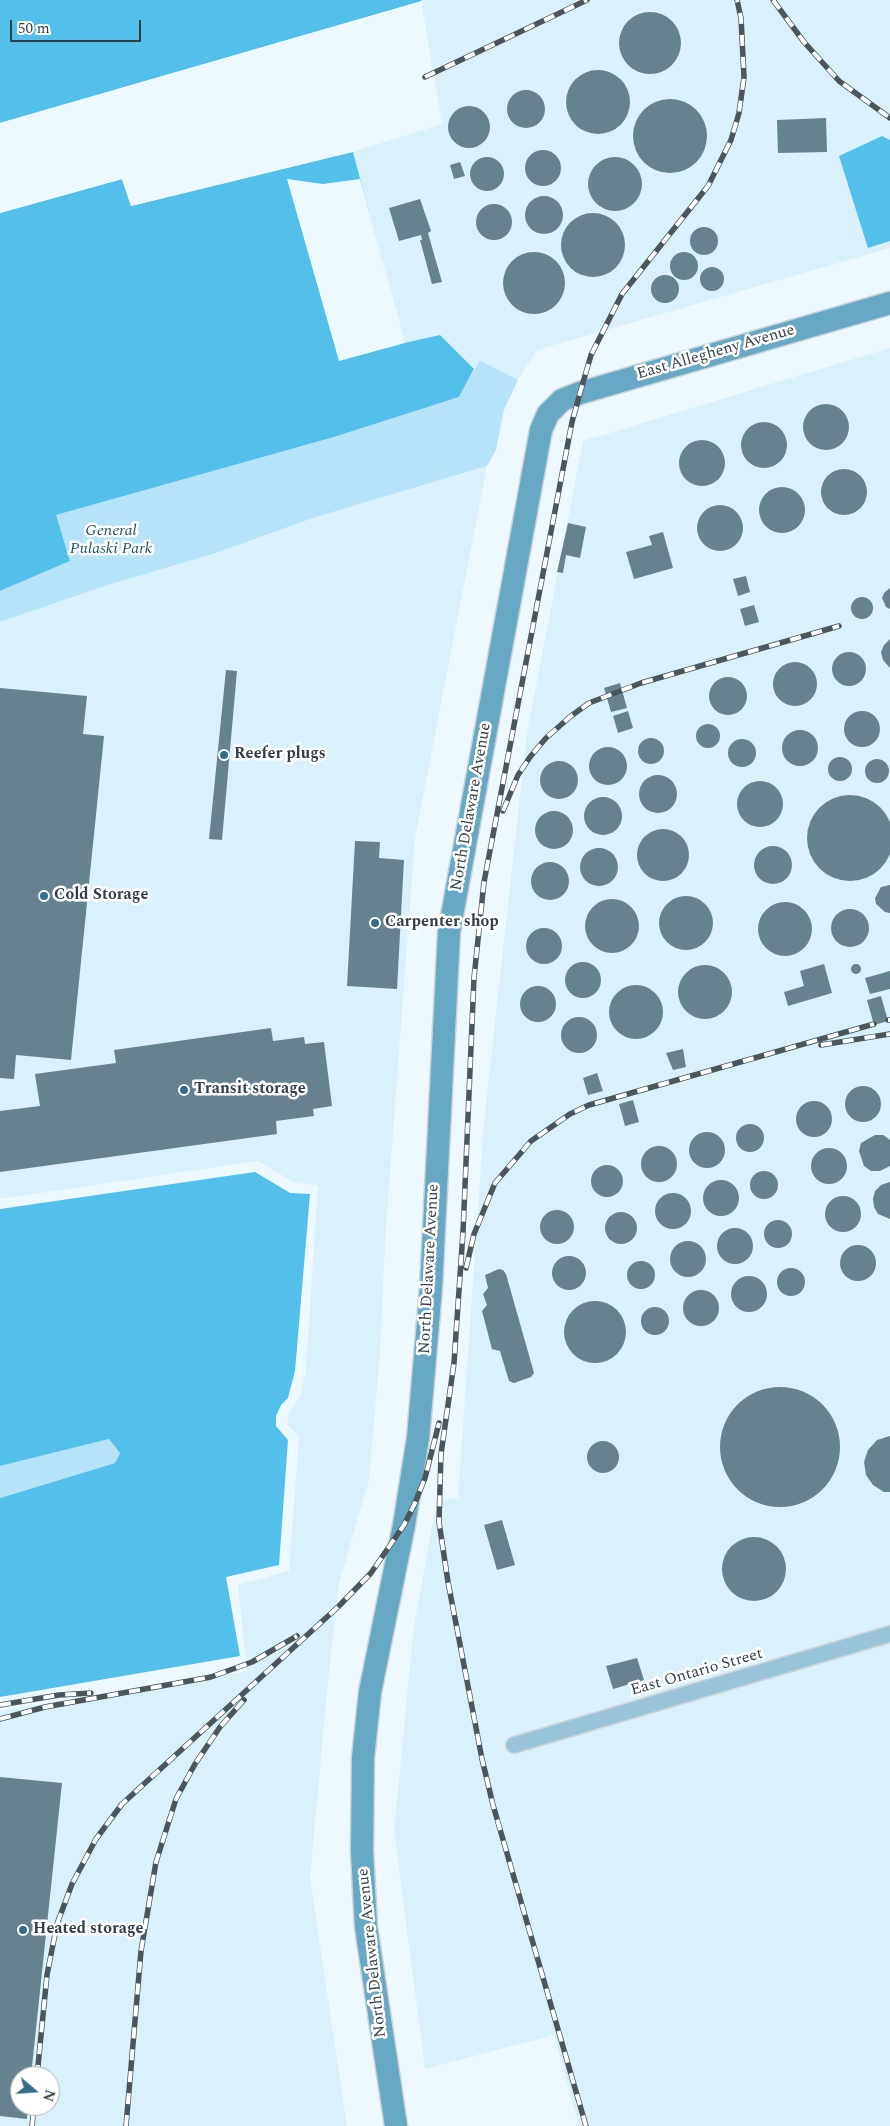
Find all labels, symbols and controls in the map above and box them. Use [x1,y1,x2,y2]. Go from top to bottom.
scale bar [12,10,144,42]
text: 50 m [18,17,50,40]
street label: East Allegheny Avenue [635,321,797,385]
park label: General Pulaski Park [70,522,152,560]
street label: North Delaware Avenue [448,722,496,892]
place label: Reefer plugs [234,745,326,765]
marker: Reefer plugs [218,749,230,761]
place label: Cold Storage [54,886,148,906]
marker: Cold Storage [38,890,50,902]
place label: Carpenter shop [385,913,499,933]
marker: Carpenter shop [369,917,381,929]
place label: Transit storage [194,1080,306,1100]
marker: Transit storage [178,1084,190,1096]
street label: North Delaware Avenue [416,1184,444,1354]
street label: East Ontario Street [629,1645,765,1701]
street label: North Delaware Avenue [355,1867,391,2039]
place label: Heated storage [33,1920,143,1940]
marker: Heated storage [17,1924,29,1936]
north arrow [10,2066,60,2116]
text: N [37,2087,61,2104]

